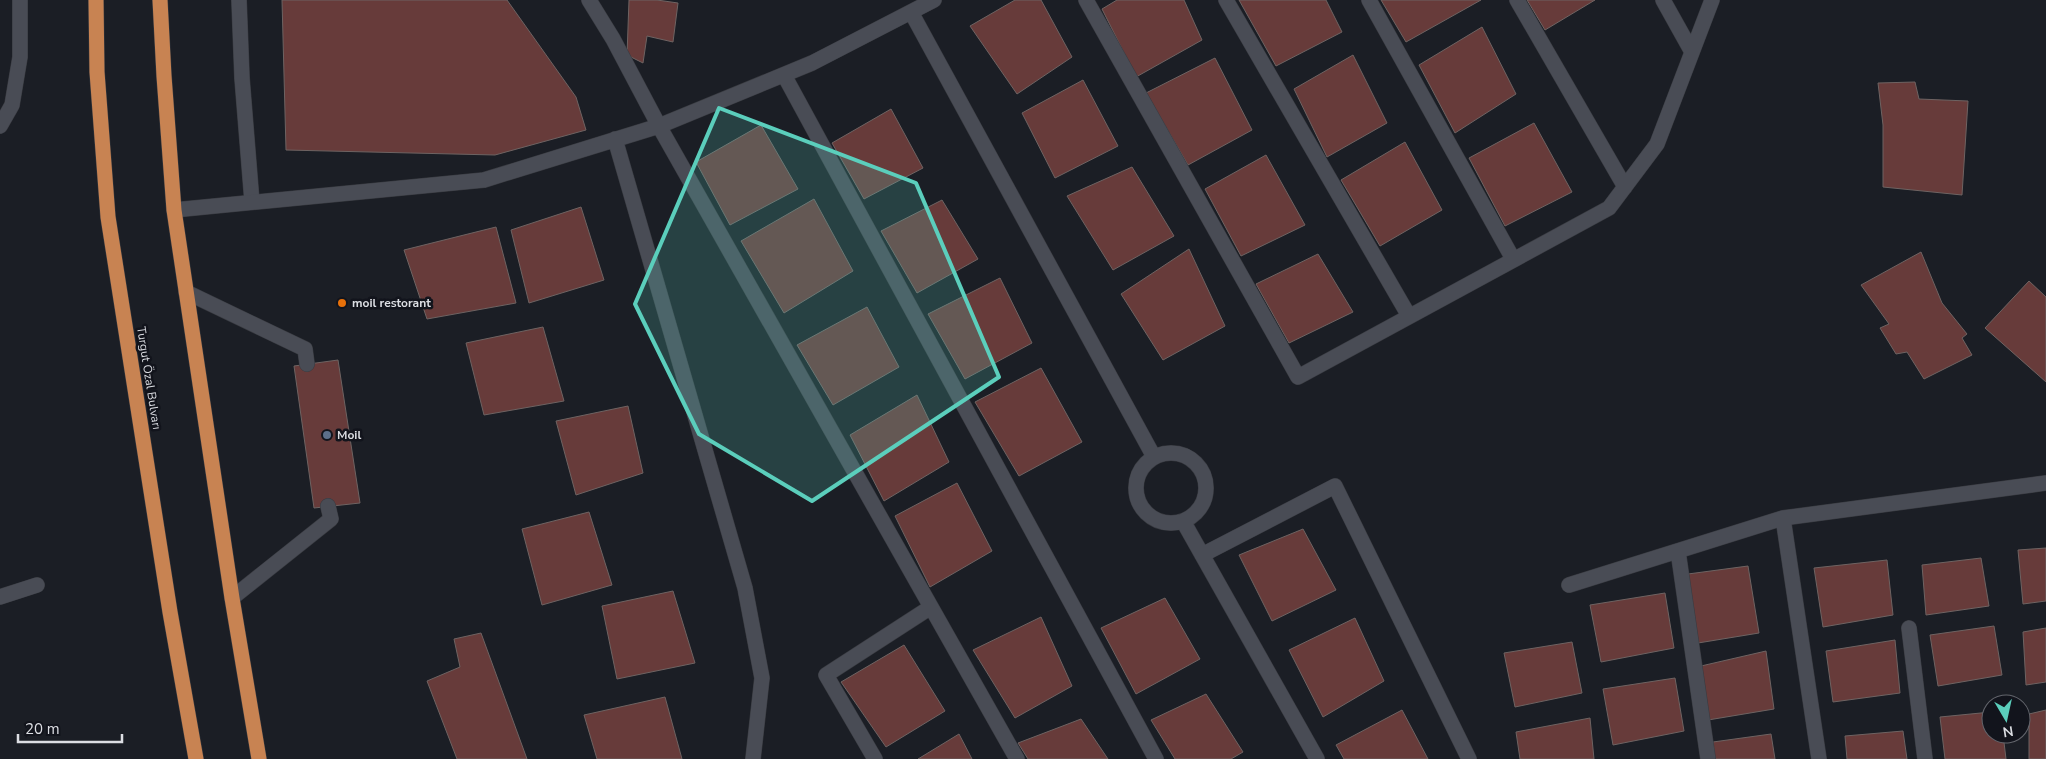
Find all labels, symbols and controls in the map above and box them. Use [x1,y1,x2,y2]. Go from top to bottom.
place label: moil restorant [352,295,431,311]
marker: moil restorant [336,297,348,309]
street label: Turgut Özal Bulvarı [133,325,165,431]
place label: Moil [337,427,361,443]
marker: Moil [321,429,333,441]
north arrow [1981,694,2031,744]
scale bar [18,712,121,744]
text: 20 m [25,719,60,739]
text: N [2001,721,2015,742]

